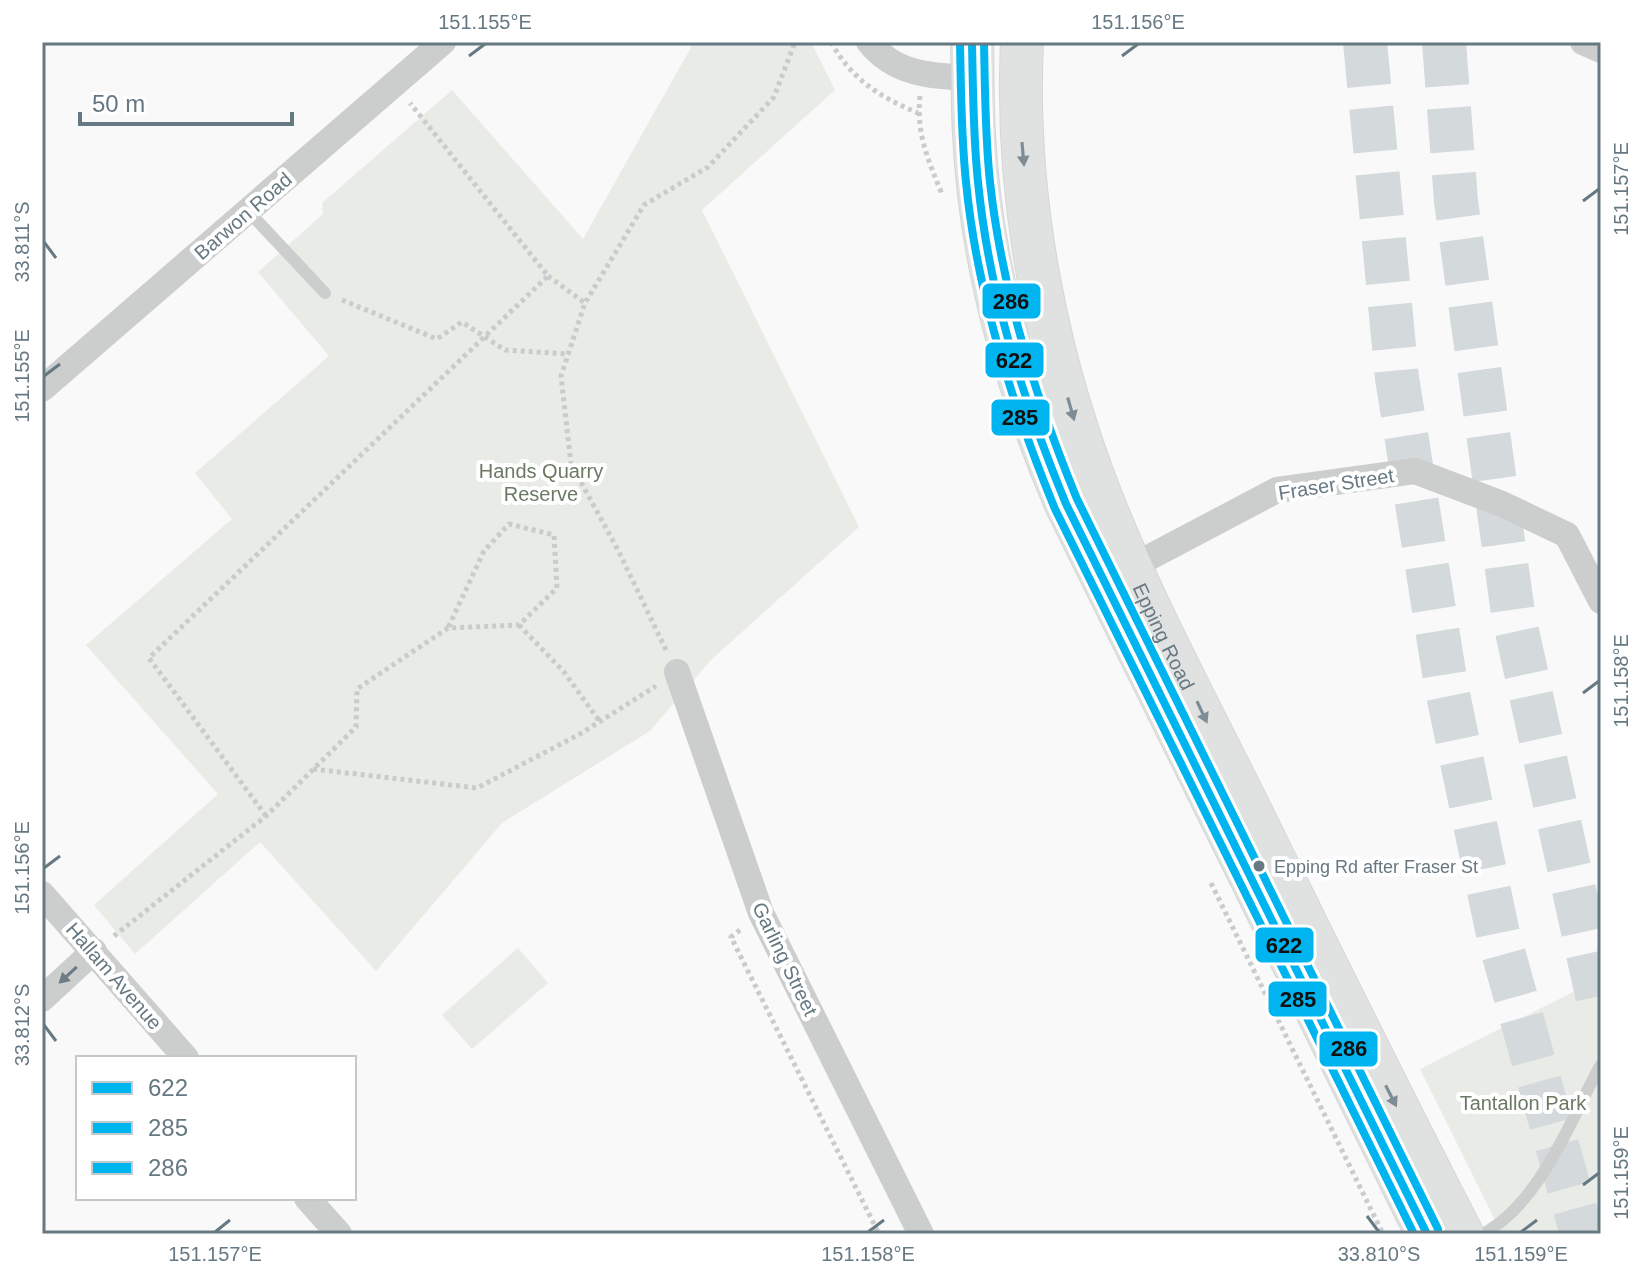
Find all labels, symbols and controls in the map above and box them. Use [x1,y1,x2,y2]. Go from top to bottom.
text: 151.155°E [438,11,532,33]
text: 151.156°E [1091,11,1185,33]
scale bar [80,76,292,126]
text: 50 m [92,90,145,117]
one-way arrow [1017,142,1030,167]
text: 151.157°E [1610,142,1632,236]
street label: Barwon Road [190,168,296,264]
text: 33.811°S [11,201,33,283]
line badge: 286 [981,282,1042,320]
text: 286 [993,289,1029,314]
text: 151.155°E [11,329,33,423]
line badge: 622 [984,341,1045,379]
text: 622 [996,348,1032,373]
line badge: 285 [990,398,1051,437]
one-way arrow [1065,398,1078,422]
text: 285 [1002,405,1038,430]
park label: Hands Quarry Reserve [479,460,603,505]
street label: Fraser Street [1277,464,1396,504]
street label: Epping Road [1129,580,1199,694]
text: 151.158°E [1610,634,1632,728]
one-way arrow [1195,701,1209,724]
text: 151.156°E [11,821,33,915]
place label: Epping Rd after Fraser St [1274,857,1478,877]
marker: Epping Rd after Fraser St [1251,858,1267,874]
street label: Garling Street [748,899,822,1020]
street label: Hallam Avenue [62,918,166,1034]
line badge: 622 [1254,926,1315,964]
text: 622 [1266,933,1302,958]
one-way arrow [59,966,78,984]
line badge: 285 [1267,980,1328,1018]
text: 33.812°S [11,984,33,1066]
text: 285 [1280,987,1316,1012]
line badge: 286 [1318,1030,1379,1068]
text: 286 [1331,1036,1367,1061]
legend [76,1056,356,1200]
text: 622 [148,1074,188,1101]
one-way arrow [1384,1085,1398,1108]
park label: Tantallon Park [1460,1092,1587,1114]
text: 285 [148,1114,188,1141]
text: 151.159°E [1610,1126,1632,1220]
text: 286 [148,1154,188,1181]
text: 151.157°E [168,1243,262,1265]
text: 151.158°E [821,1243,915,1265]
text: 33.810°S [1338,1243,1420,1265]
text: 151.159°E [1474,1243,1568,1265]

